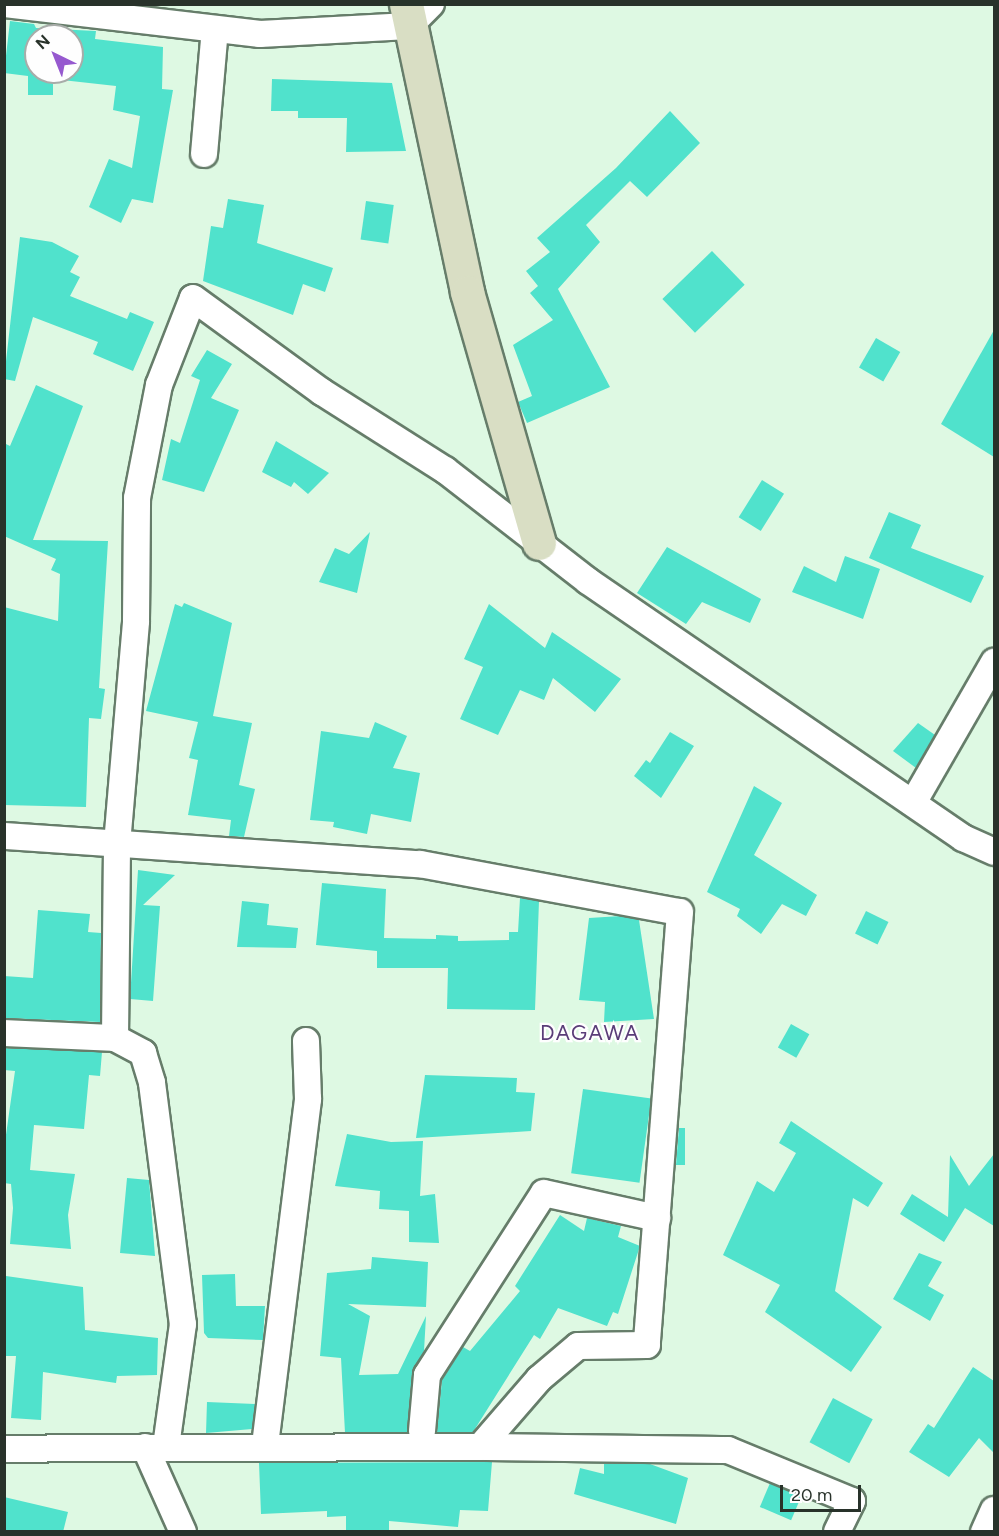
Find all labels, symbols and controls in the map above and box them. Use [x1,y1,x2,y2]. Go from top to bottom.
north arrow [24,24,84,84]
text: N [32,31,54,53]
district label: DAGAWA [540,1020,640,1046]
scale bar [783,1473,864,1511]
text: 20 m [791,1484,832,1506]

